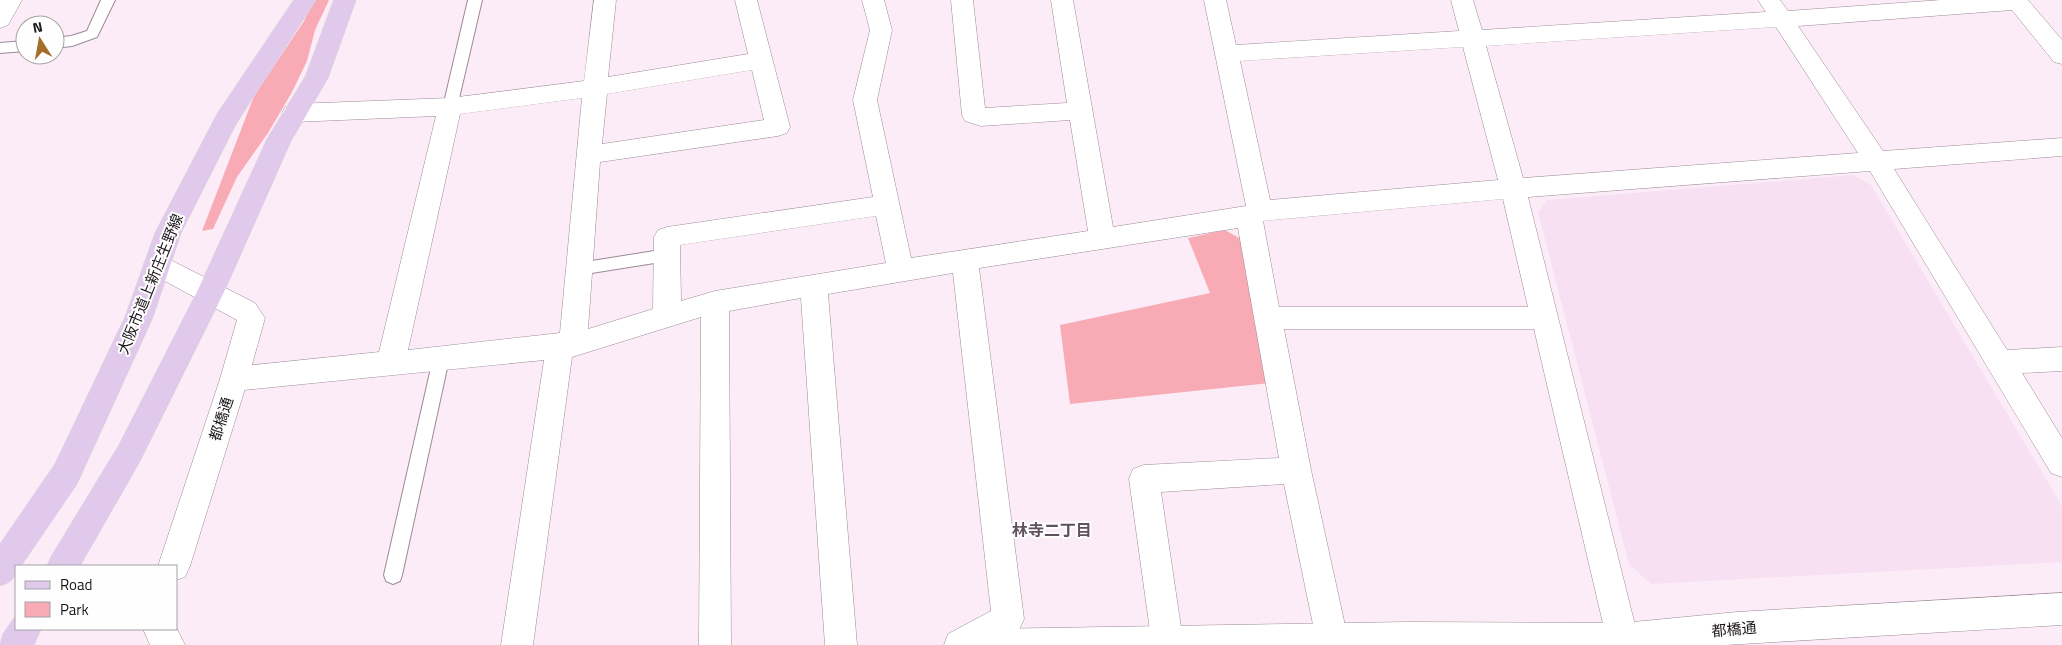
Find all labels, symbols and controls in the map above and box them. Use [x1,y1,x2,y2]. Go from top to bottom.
north arrow [15,15,65,65]
text: N [31,16,44,38]
street label: 大阪市道上新庄生野線 [111,210,189,358]
street label: 都橋通 [203,394,239,444]
district label: 林寺二丁目 [1012,518,1092,542]
legend [15,565,178,630]
text: Road [60,573,92,596]
text: Park [60,598,89,621]
street label: 都橋通 [1711,616,1757,642]

